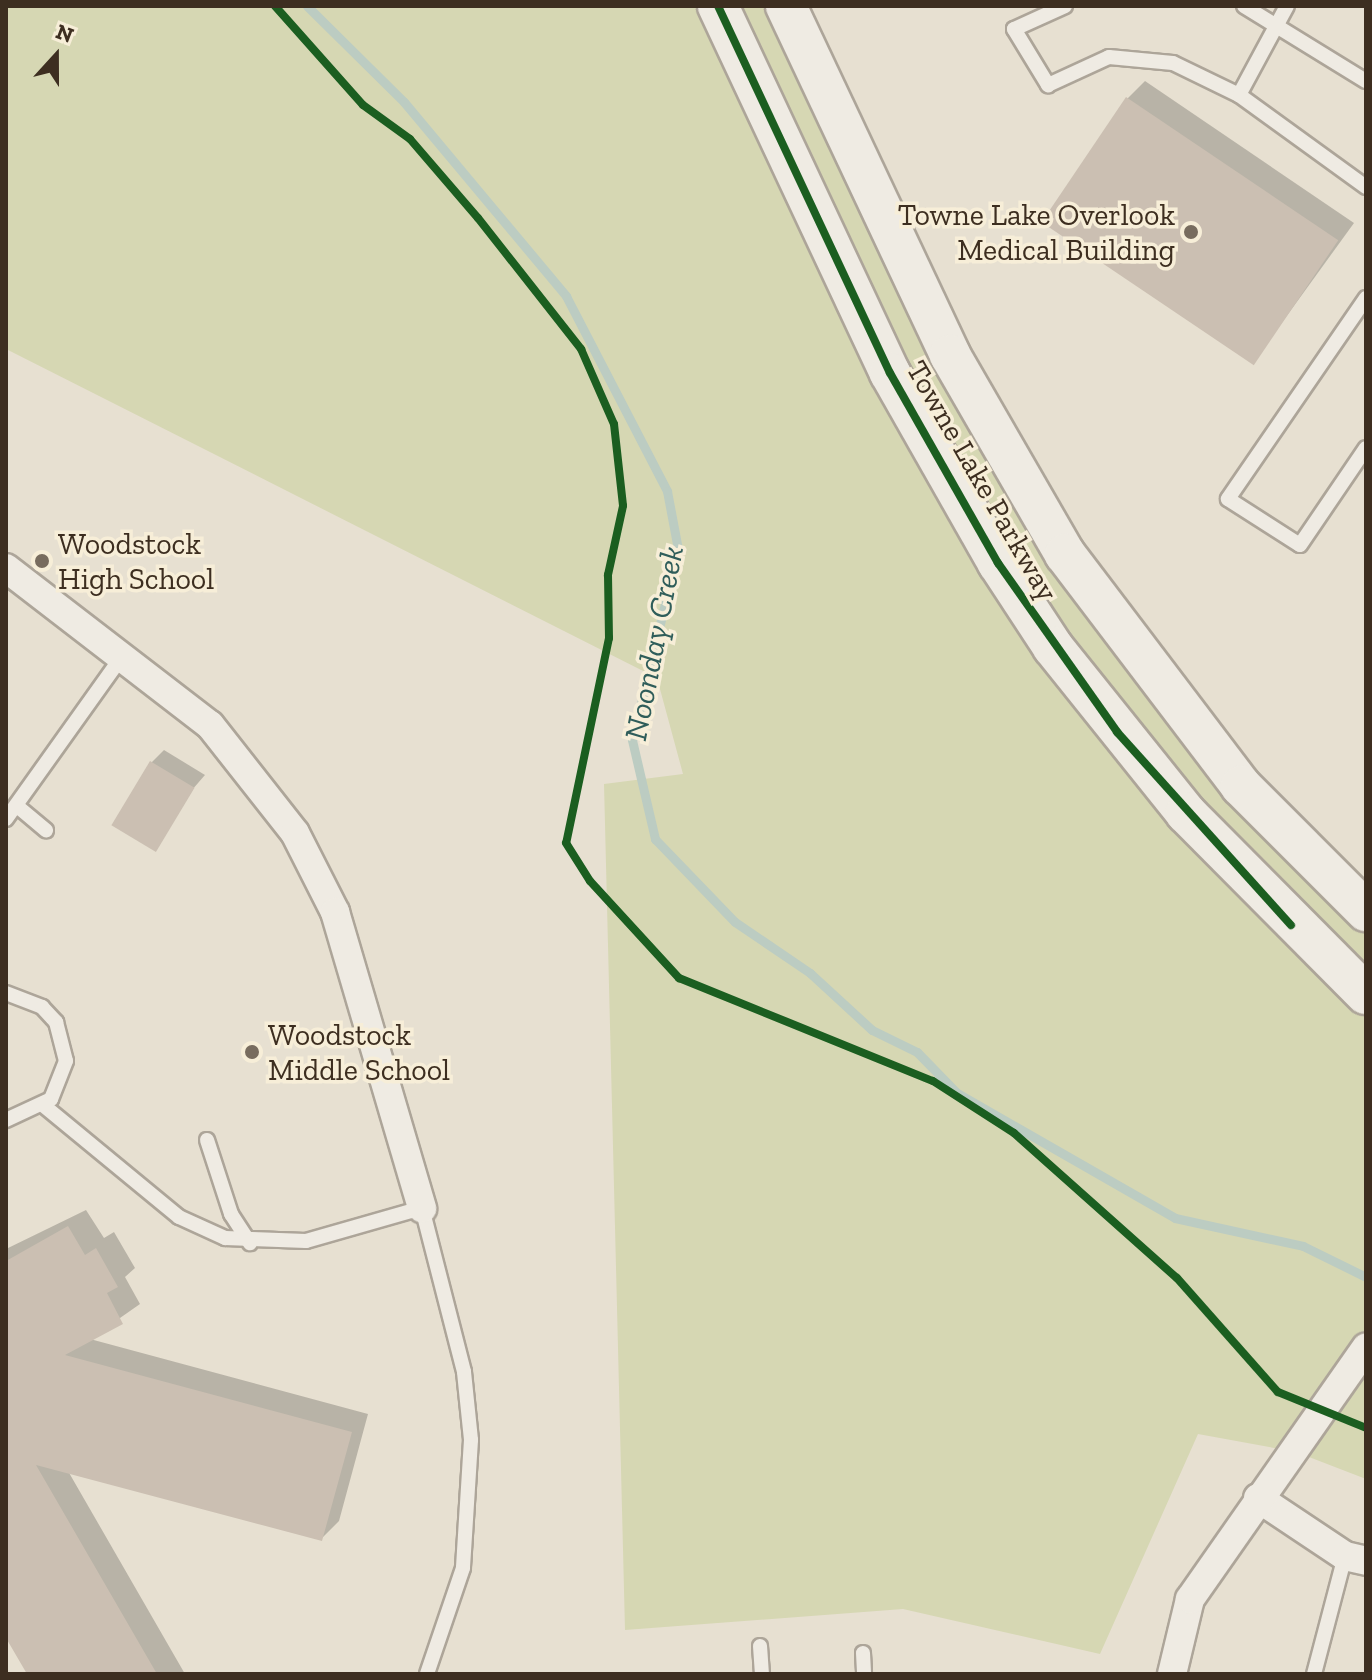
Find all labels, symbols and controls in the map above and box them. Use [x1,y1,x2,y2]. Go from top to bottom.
north arrow [16,16,96,96]
text: N [52,18,77,49]
place label: Towne Lake Overlook Medical Building [898,197,1175,268]
marker: Towne Lake Overlook Medical Building [1182,223,1200,241]
street label: Towne Lake Parkway [899,354,1065,608]
place label: Woodstock High School [58,526,215,596]
water label: Noonday Creek [616,542,692,744]
marker: Woodstock High School [33,552,51,570]
place label: Woodstock Middle School [268,1017,450,1088]
marker: Woodstock Middle School [243,1043,261,1061]

